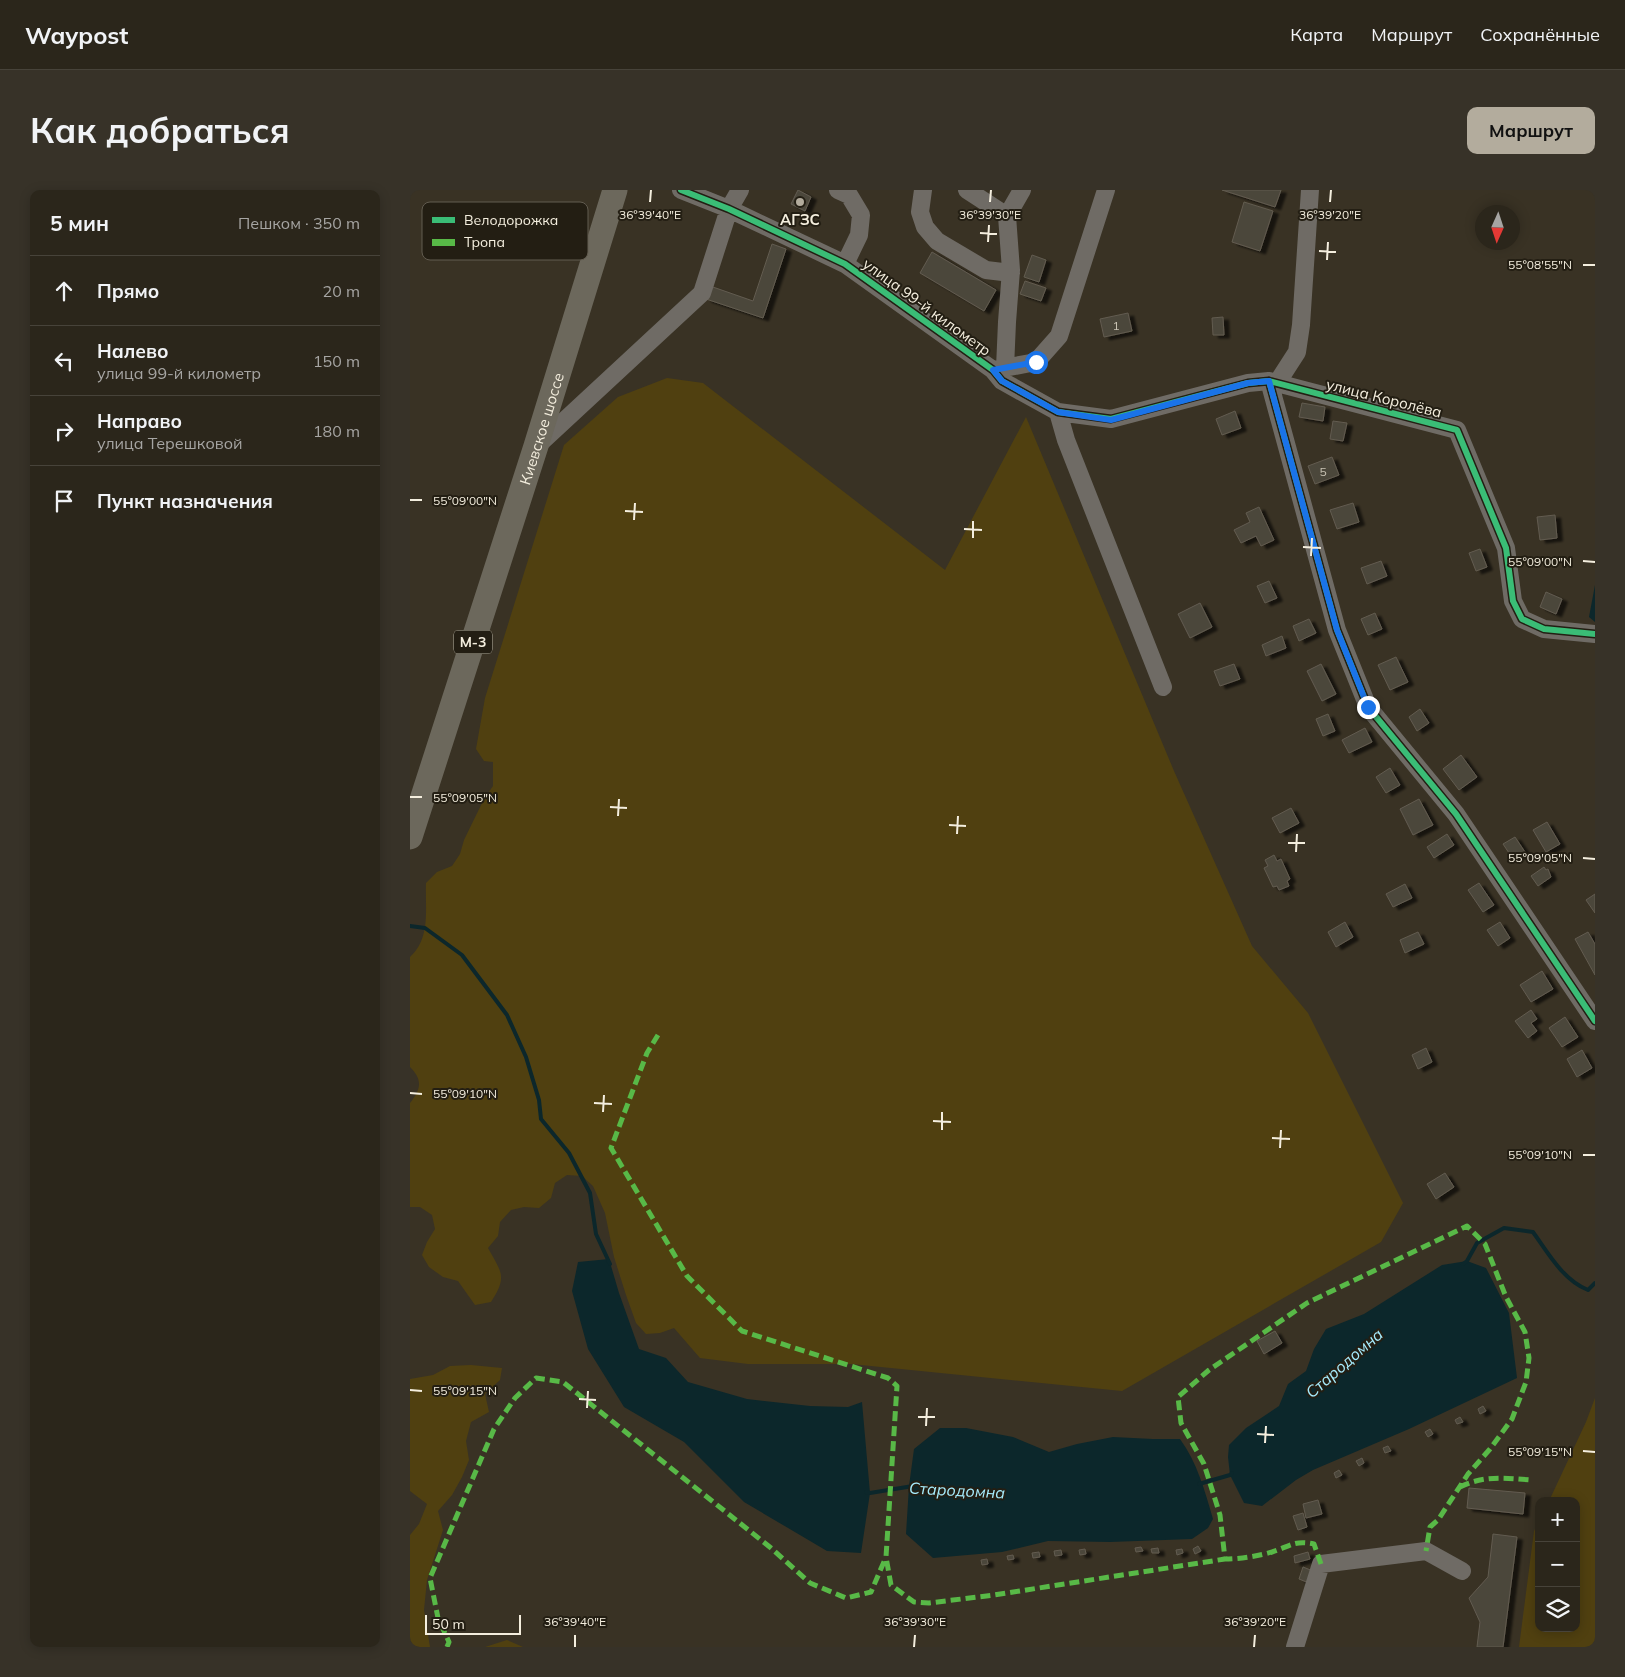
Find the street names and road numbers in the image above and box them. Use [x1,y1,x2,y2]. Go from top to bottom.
street label: улица 99-й километр [859,254,995,360]
street label: Киевское шоссе [515,370,568,487]
street label: улица Королёва [1324,374,1444,422]
road number: М-3 [454,631,492,654]

